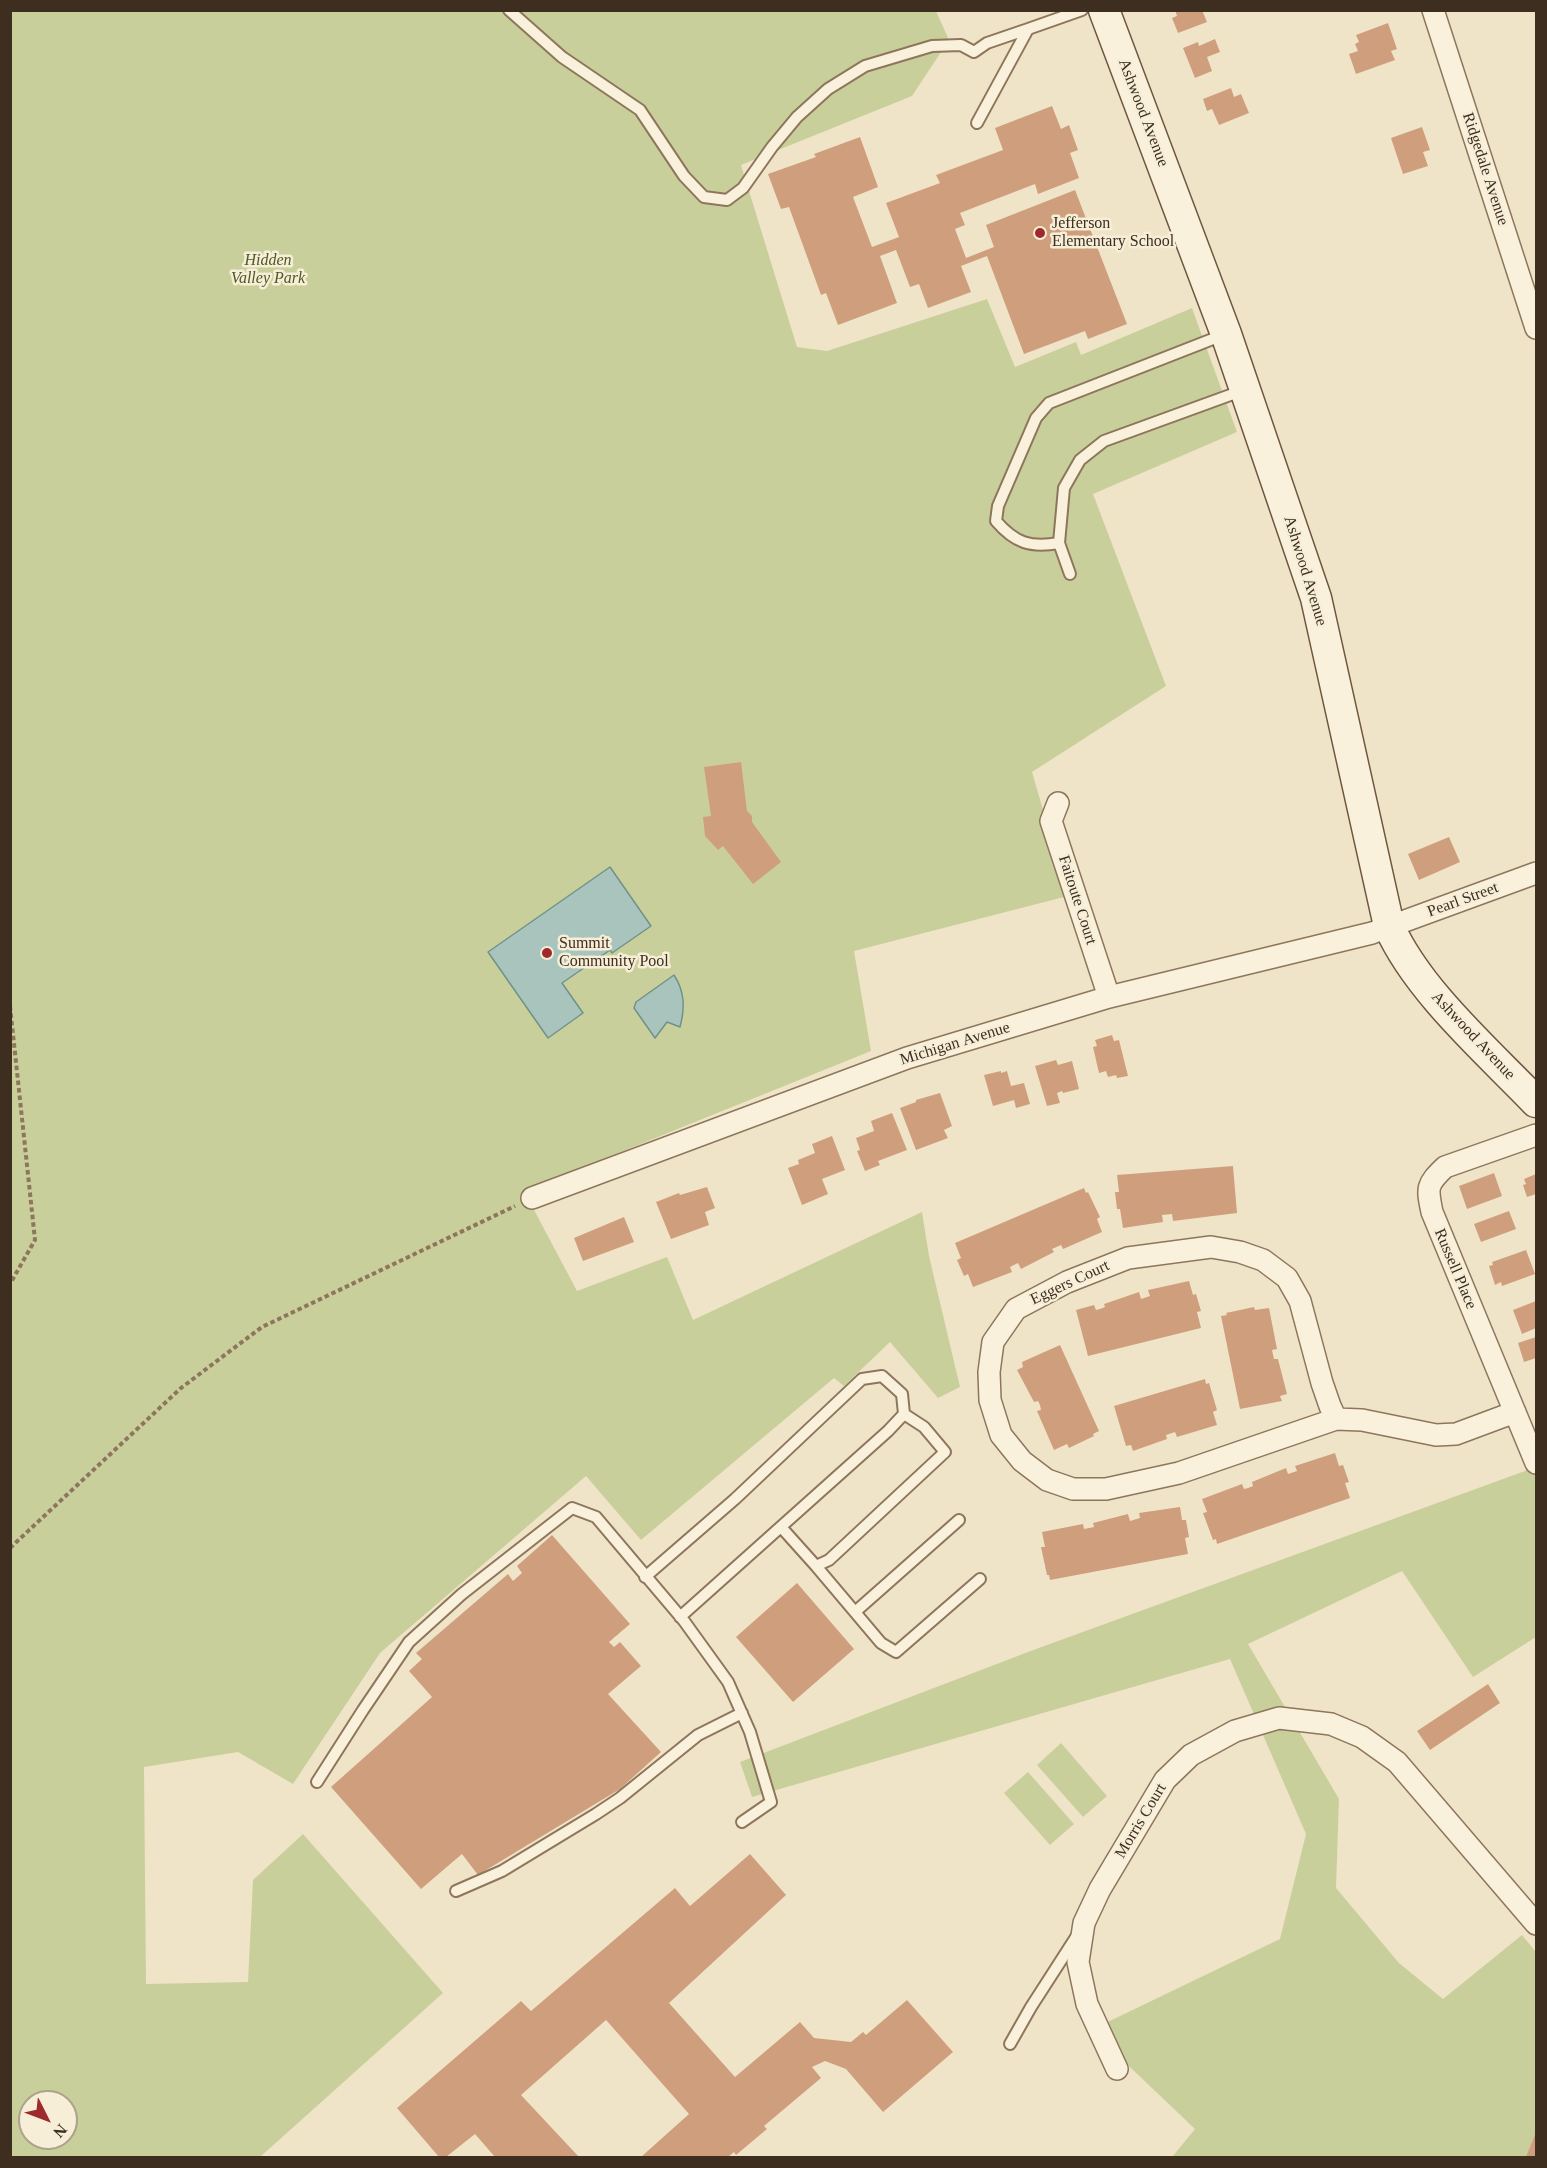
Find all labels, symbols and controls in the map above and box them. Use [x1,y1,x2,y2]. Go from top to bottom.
street label: Ashwood Avenue [1114,56,1172,170]
street label: Ridgedale Avenue [1458,110,1512,228]
place label: Jefferson Elementary School [1052,214,1174,252]
marker: Jefferson Elementary School [1033,226,1047,240]
park label: Hidden Valley Park [231,251,305,289]
street label: Ashwood Avenue [1279,514,1331,628]
street label: Faitoute Court [1054,853,1100,947]
street label: Pearl Street [1425,878,1501,922]
place label: Summit Community Pool [559,934,669,972]
marker: Summit Community Pool [540,946,554,960]
street label: Ashwood Avenue [1427,988,1519,1084]
street label: Michigan Avenue [898,1018,1012,1070]
street label: Russell Place [1429,1226,1481,1312]
street label: Eggers Court [1027,1256,1113,1310]
street label: Morris Court [1111,1780,1171,1862]
north arrow [18,2090,78,2150]
text: N [50,2121,70,2141]

